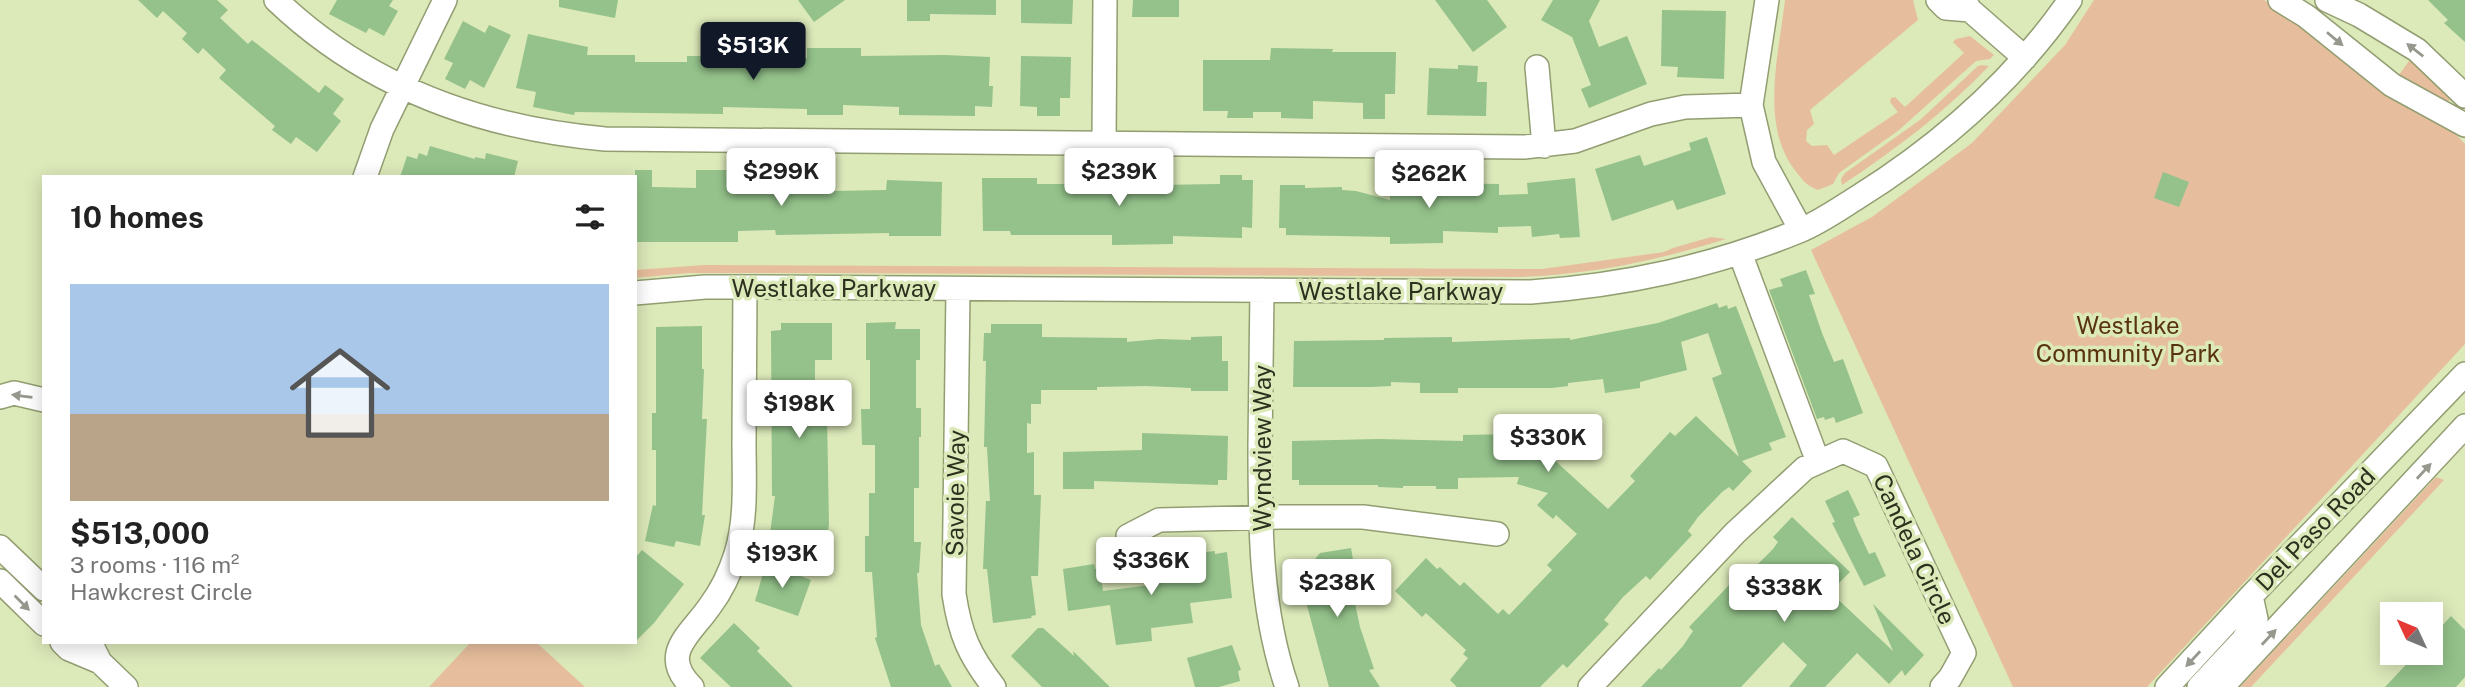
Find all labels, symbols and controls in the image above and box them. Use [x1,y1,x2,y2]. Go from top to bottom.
pin: $513K [704,22,802,82]
text: $513K [717,31,789,58]
one-way arrow [2326,32,2344,47]
one-way arrow [2406,43,2424,57]
pin: $299K [732,148,830,208]
pin: $239K [1070,148,1168,208]
pin: $262K [1380,150,1478,210]
text: $299K [743,157,820,184]
text: $239K [1080,157,1158,184]
text: $262K [1391,159,1467,186]
icon: filters [571,198,609,236]
text: 10 homes [70,199,204,235]
street label: Westlake Parkway [732,274,937,302]
street label: Westlake Parkway [1299,277,1504,305]
park label: Westlake Community Park [2036,311,2220,367]
icon: home [277,330,403,456]
street label: Wyndview Way [1248,364,1276,531]
pin: $198K [750,380,848,440]
text: $198K [763,389,835,416]
one-way arrow [11,390,33,401]
pin: $330K [1499,414,1597,474]
text: $330K [1509,423,1587,450]
street label: Savoie Way [940,429,970,556]
street label: Del Paso Road [2249,462,2381,596]
one-way arrow [2415,463,2431,480]
street label: Candela Circle [1868,469,1962,629]
text: $513,000 [70,515,210,551]
pin: $193K [733,530,831,590]
pin: $336K [1102,538,1200,597]
text: $193K [746,539,818,566]
text: $336K [1112,546,1190,573]
text: 3 rooms · 116 m² [70,551,240,578]
pin: $238K [1288,560,1386,619]
pin: $338K [1735,564,1833,624]
text: $238K [1298,568,1376,595]
text: $338K [1745,573,1823,600]
text: Hawkcrest Circle [70,578,252,605]
one-way arrow [13,594,30,610]
north arrow [2380,602,2443,665]
map controls [2380,602,2443,665]
one-way arrow [2260,629,2276,646]
one-way arrow [2185,650,2201,667]

